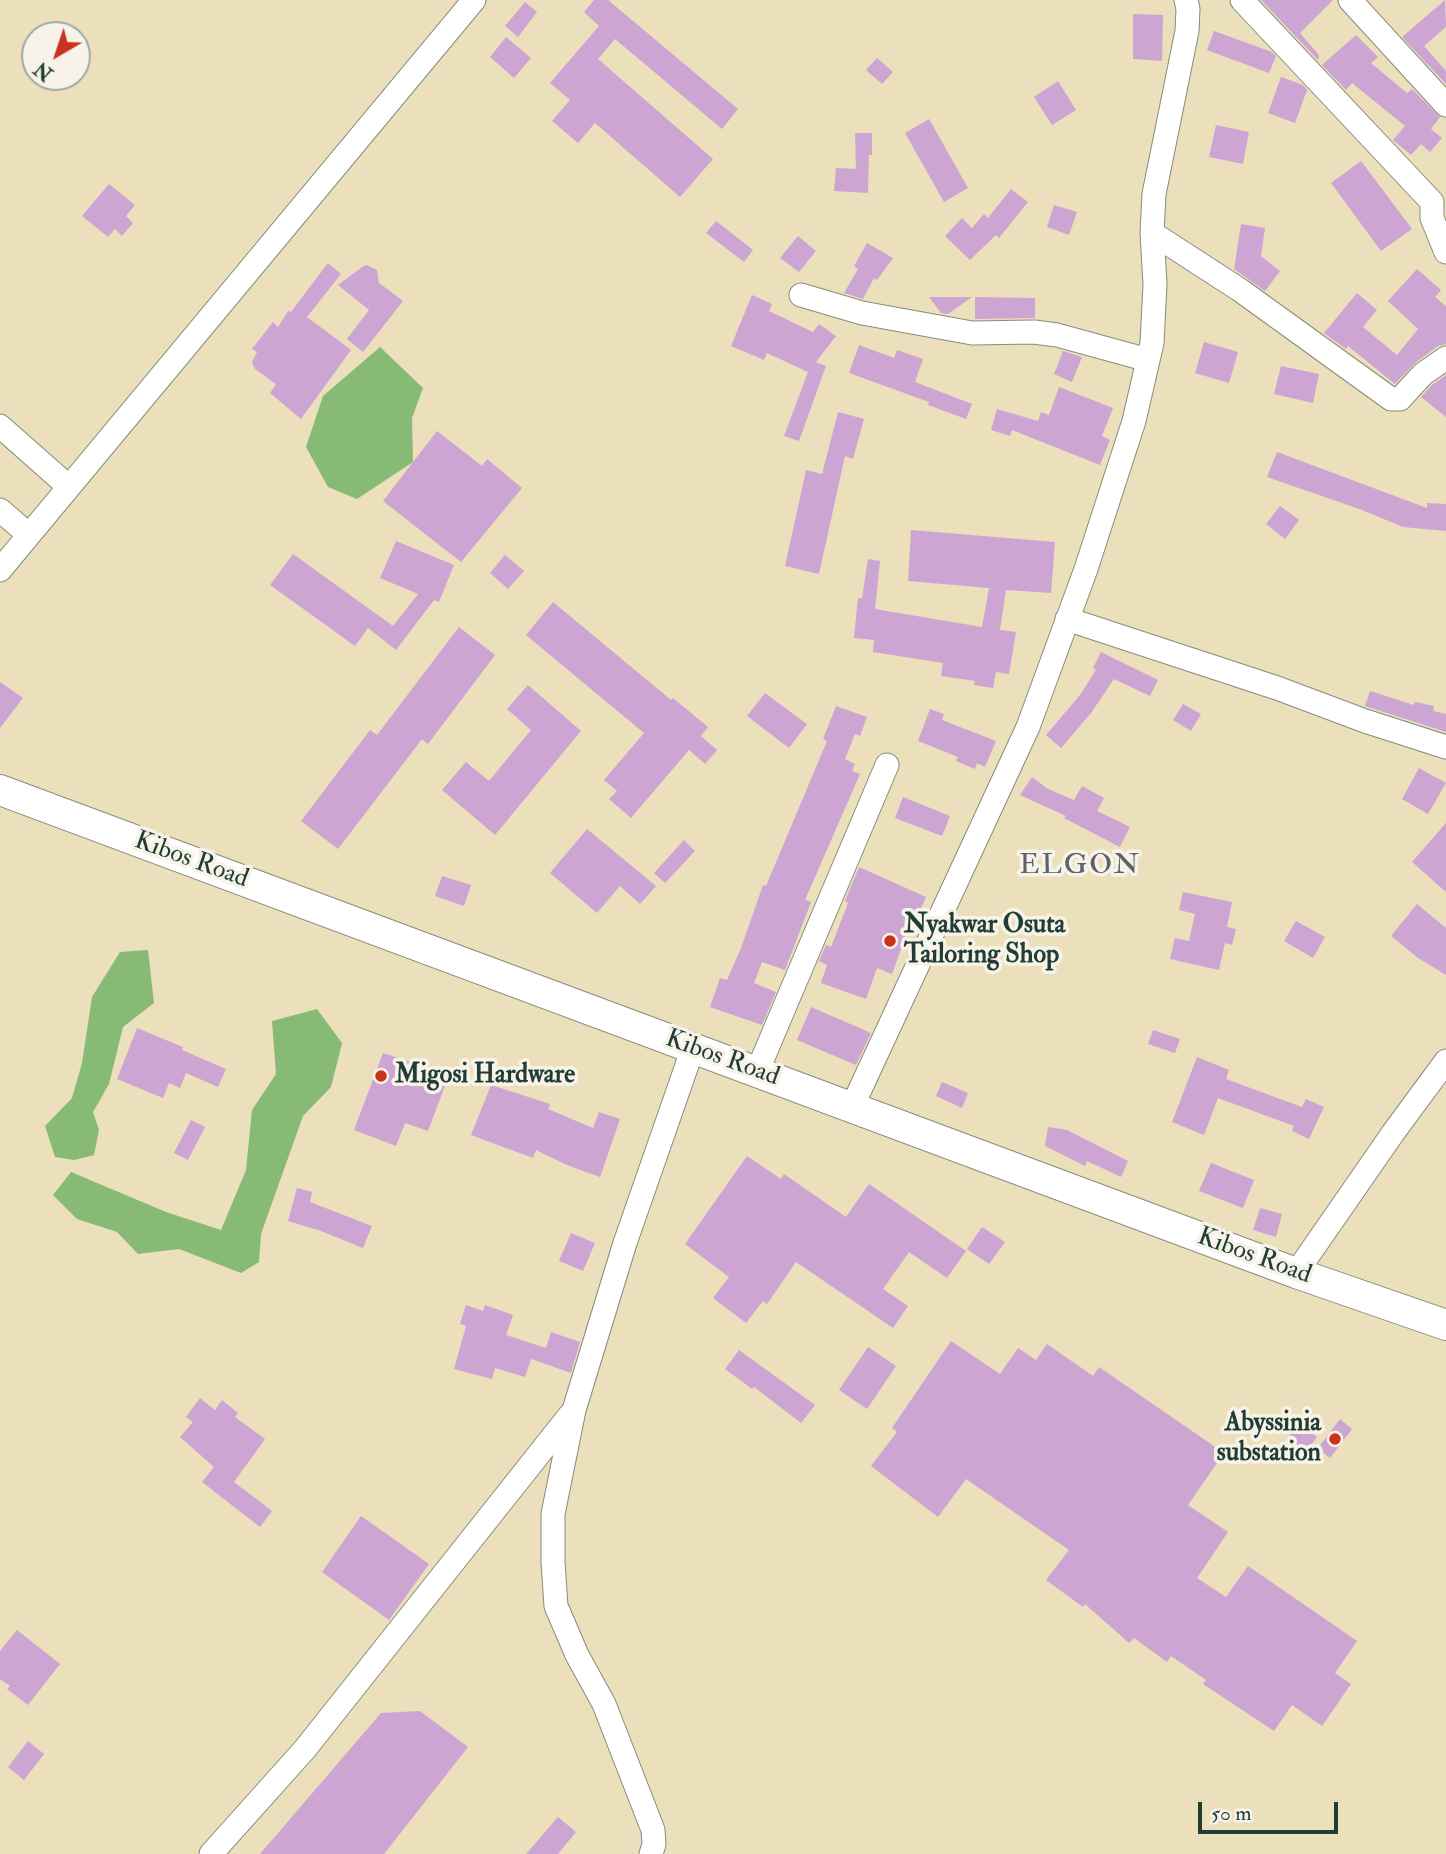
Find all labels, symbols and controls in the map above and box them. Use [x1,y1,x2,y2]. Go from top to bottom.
north arrow [21,21,91,91]
text: N [30,56,58,85]
street label: Kibos Road [130,826,252,896]
district label: ELGON [1020,850,1140,884]
place label: Nyakwar Osuta Tailoring Shop [904,910,1065,972]
marker: Nyakwar Osuta Tailoring Shop [882,933,898,949]
street label: Kibos Road [661,1024,783,1094]
place label: Migosi Hardware [395,1060,575,1092]
marker: Migosi Hardware [373,1068,389,1084]
street label: Kibos Road [1193,1222,1315,1292]
place label: Abyssinia substation [1217,1408,1321,1470]
marker: Abyssinia substation [1327,1431,1343,1447]
scale bar [1201,1787,1341,1831]
text: 50 m [1211,1800,1252,1827]

